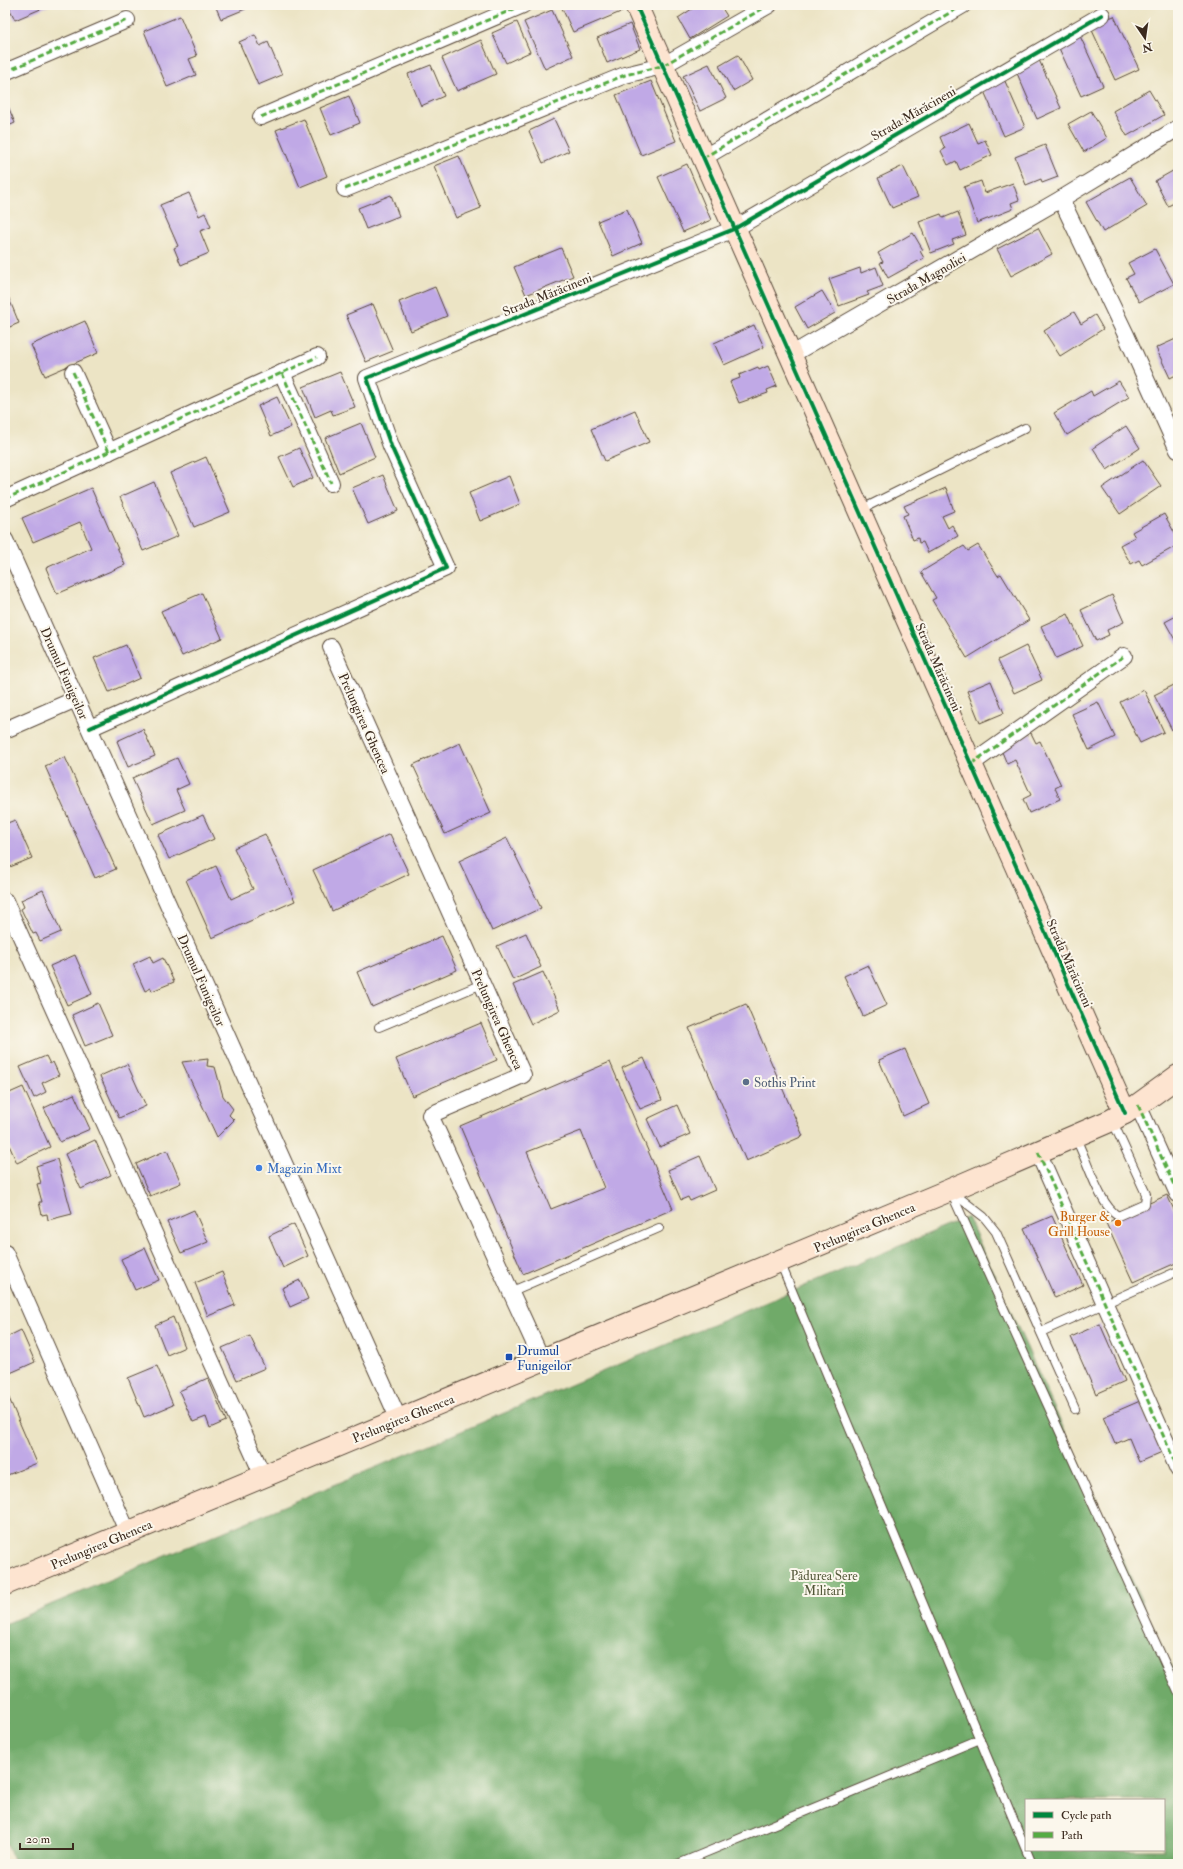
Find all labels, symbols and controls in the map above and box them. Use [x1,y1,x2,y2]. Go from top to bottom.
north arrow [1125,18,1165,58]
text: N [1140,40,1154,55]
street label: Strada Mărăcineni [868,83,959,145]
street label: Strada Magnoliei [884,249,969,308]
street label: Strada Mărăcineni [500,269,595,320]
street label: Strada Mărăcineni [911,621,965,715]
street label: Drumul Funigeilor [37,625,92,722]
street label: Prelungirea Ghencea [335,671,394,777]
street label: Strada Mărăcineni [1042,917,1096,1011]
street label: Drumul Funigeilor [174,932,229,1029]
street label: Prelungirea Ghencea [468,967,527,1073]
place label: Sothis Print [754,1075,816,1091]
marker: Sothis Print [741,1077,751,1087]
place label: Magazin Mixt [267,1161,342,1177]
marker: Magazin Mixt [254,1163,264,1173]
street label: Prelungirea Ghencea [811,1199,918,1256]
place label: Burger & Grill House [1048,1209,1111,1240]
marker: Burger & Grill House [1113,1218,1123,1228]
place label: Drumul Funigeilor [517,1343,572,1374]
marker: Drumul Funigeilor [504,1352,514,1362]
street label: Prelungirea Ghencea [350,1391,457,1447]
street label: Prelungirea Ghencea [48,1516,155,1573]
park label: Pădurea Sere Militari [790,1568,858,1599]
legend [1025,1799,1165,1851]
text: Cycle path [1061,1808,1112,1823]
scale bar [20,1825,73,1851]
text: Path [1061,1828,1084,1843]
text: 20 m [26,1832,51,1847]

